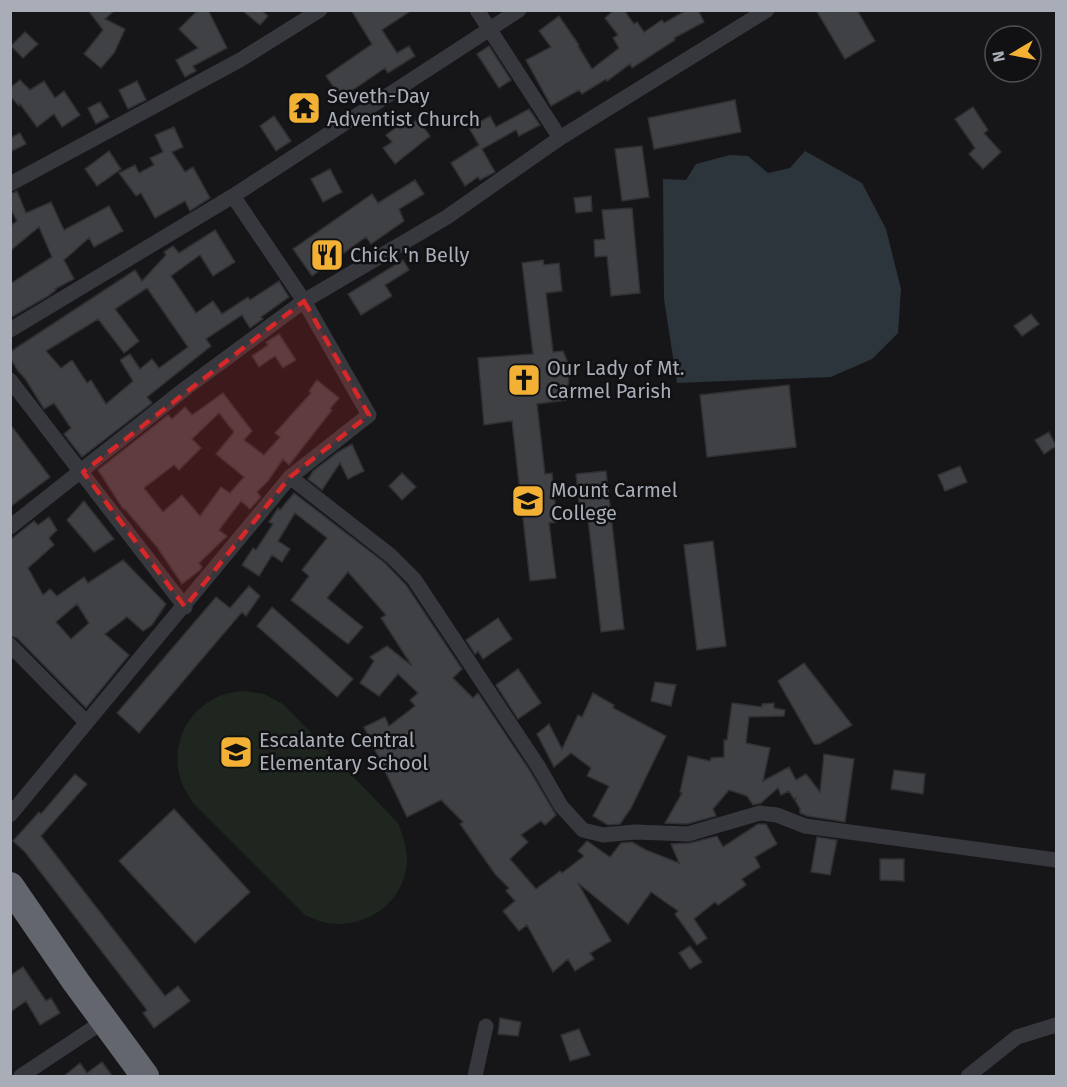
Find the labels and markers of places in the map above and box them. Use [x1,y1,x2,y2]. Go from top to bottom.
place label: Seveth-Day Adventist Church [327,84,480,131]
temple icon: Seveth-Day Adventist Church [286,90,322,126]
restaurant icon: Chick 'n Belly [309,237,345,273]
place label: Chick 'n Belly [350,243,469,267]
place label: Our Lady of Mt. Carmel Parish [547,356,685,403]
church icon: Our Lady of Mt. Carmel Parish [506,362,542,398]
place label: Mount Carmel College [551,478,678,525]
school or university icon: Mount Carmel College [510,483,546,519]
place label: Escalante Central Elementary School [259,728,428,775]
school or university icon: Escalante Central Elementary School [218,734,254,770]

